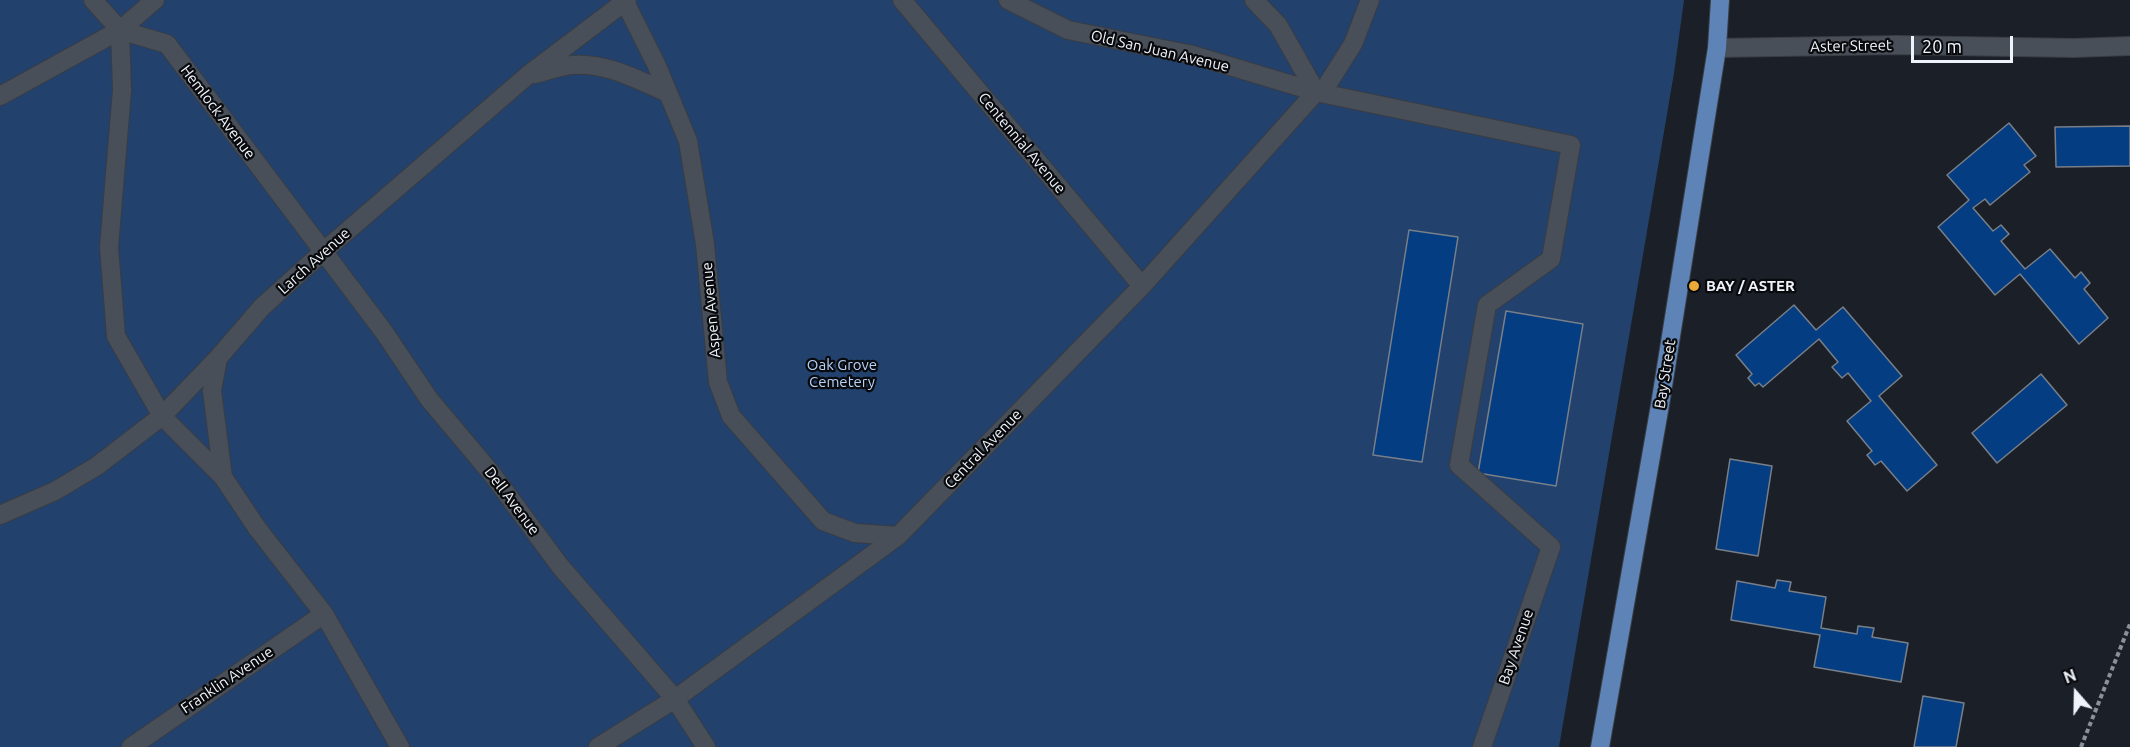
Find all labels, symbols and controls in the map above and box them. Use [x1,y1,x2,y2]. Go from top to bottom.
scale bar [1914,24,2016,62]
street label: Old San Juan Avenue [1089,26,1231,76]
street label: Aster Street [1810,36,1892,56]
text: 20 m [1922,36,1962,56]
street label: Hemlock Avenue [177,61,259,163]
street label: Centennial Avenue [974,89,1070,197]
street label: Larch Avenue [274,224,354,298]
street label: Aspen Avenue [698,261,724,359]
place label: BAY / ASTER [1706,277,1795,295]
marker: BAY / ASTER [1687,279,1701,293]
street label: Bay Street [1651,338,1679,410]
park label: Oak Grove Cemetery [807,356,877,391]
street label: Central Avenue [941,406,1025,492]
street label: Dell Avenue [481,463,543,539]
street label: Bay Avenue [1495,607,1537,687]
street label: Franklin Avenue [178,643,276,717]
north arrow [2046,663,2106,723]
text: N [2061,666,2079,687]

